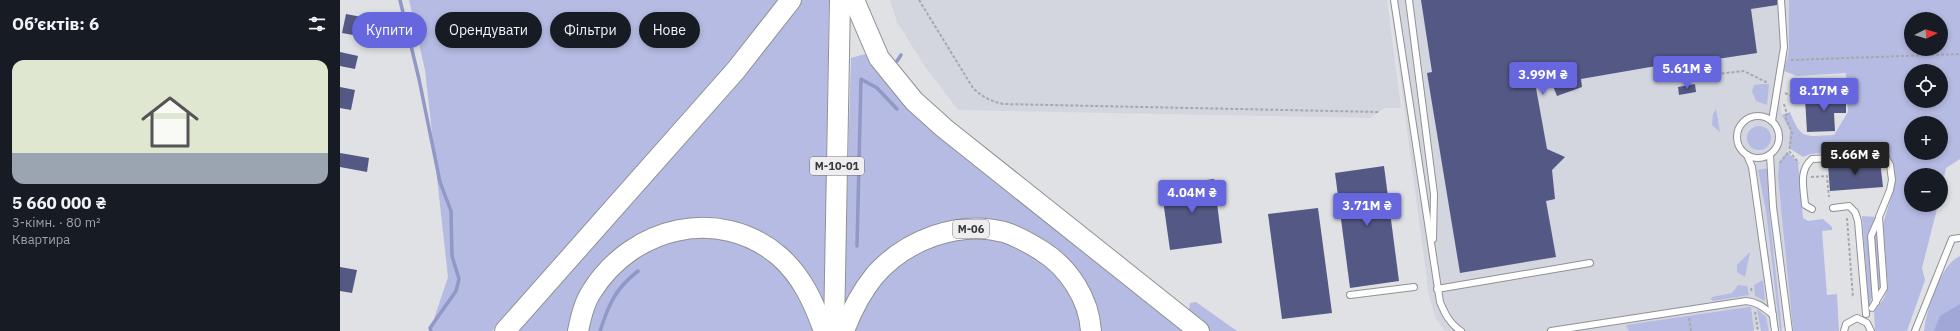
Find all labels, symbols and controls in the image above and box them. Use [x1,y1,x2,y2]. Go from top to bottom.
chip: Купити [352,12,427,48]
chip: Орендувати [435,12,542,48]
chip: Фільтри [550,12,631,48]
chip: Нове [639,12,700,48]
north arrow [1904,12,1948,56]
map controls [1904,12,1948,212]
text: Об’єктів: 6 [12,13,99,35]
icon: filters [306,13,328,35]
pin: 5.61M ₴ [1650,56,1724,90]
text: 5.61M ₴ [1662,60,1712,77]
pin: 3.99M ₴ [1506,62,1580,96]
button: locate [1904,64,1948,108]
text: 3.99M ₴ [1518,66,1568,83]
pin: 8.17M ₴ [1787,78,1861,112]
text: 8.17M ₴ [1799,82,1849,99]
icon: home [134,86,206,158]
button: + [1904,116,1948,160]
pin: 5.66M ₴ [1818,142,1892,176]
text: 5.66M ₴ [1830,146,1880,163]
road number: М-10-01 [810,157,864,175]
button: − [1904,168,1948,212]
pin: 4.04M ₴ [1155,180,1229,214]
text: 4.04M ₴ [1167,184,1217,201]
text: 5 660 000 ₴ [12,192,106,214]
pin: 3.71M ₴ [1330,193,1404,227]
text: 3.71M ₴ [1342,197,1392,214]
text: 3-кімн. · 80 m² [12,214,101,231]
road number: М-06 [953,220,989,238]
text: Квартира [12,231,70,248]

